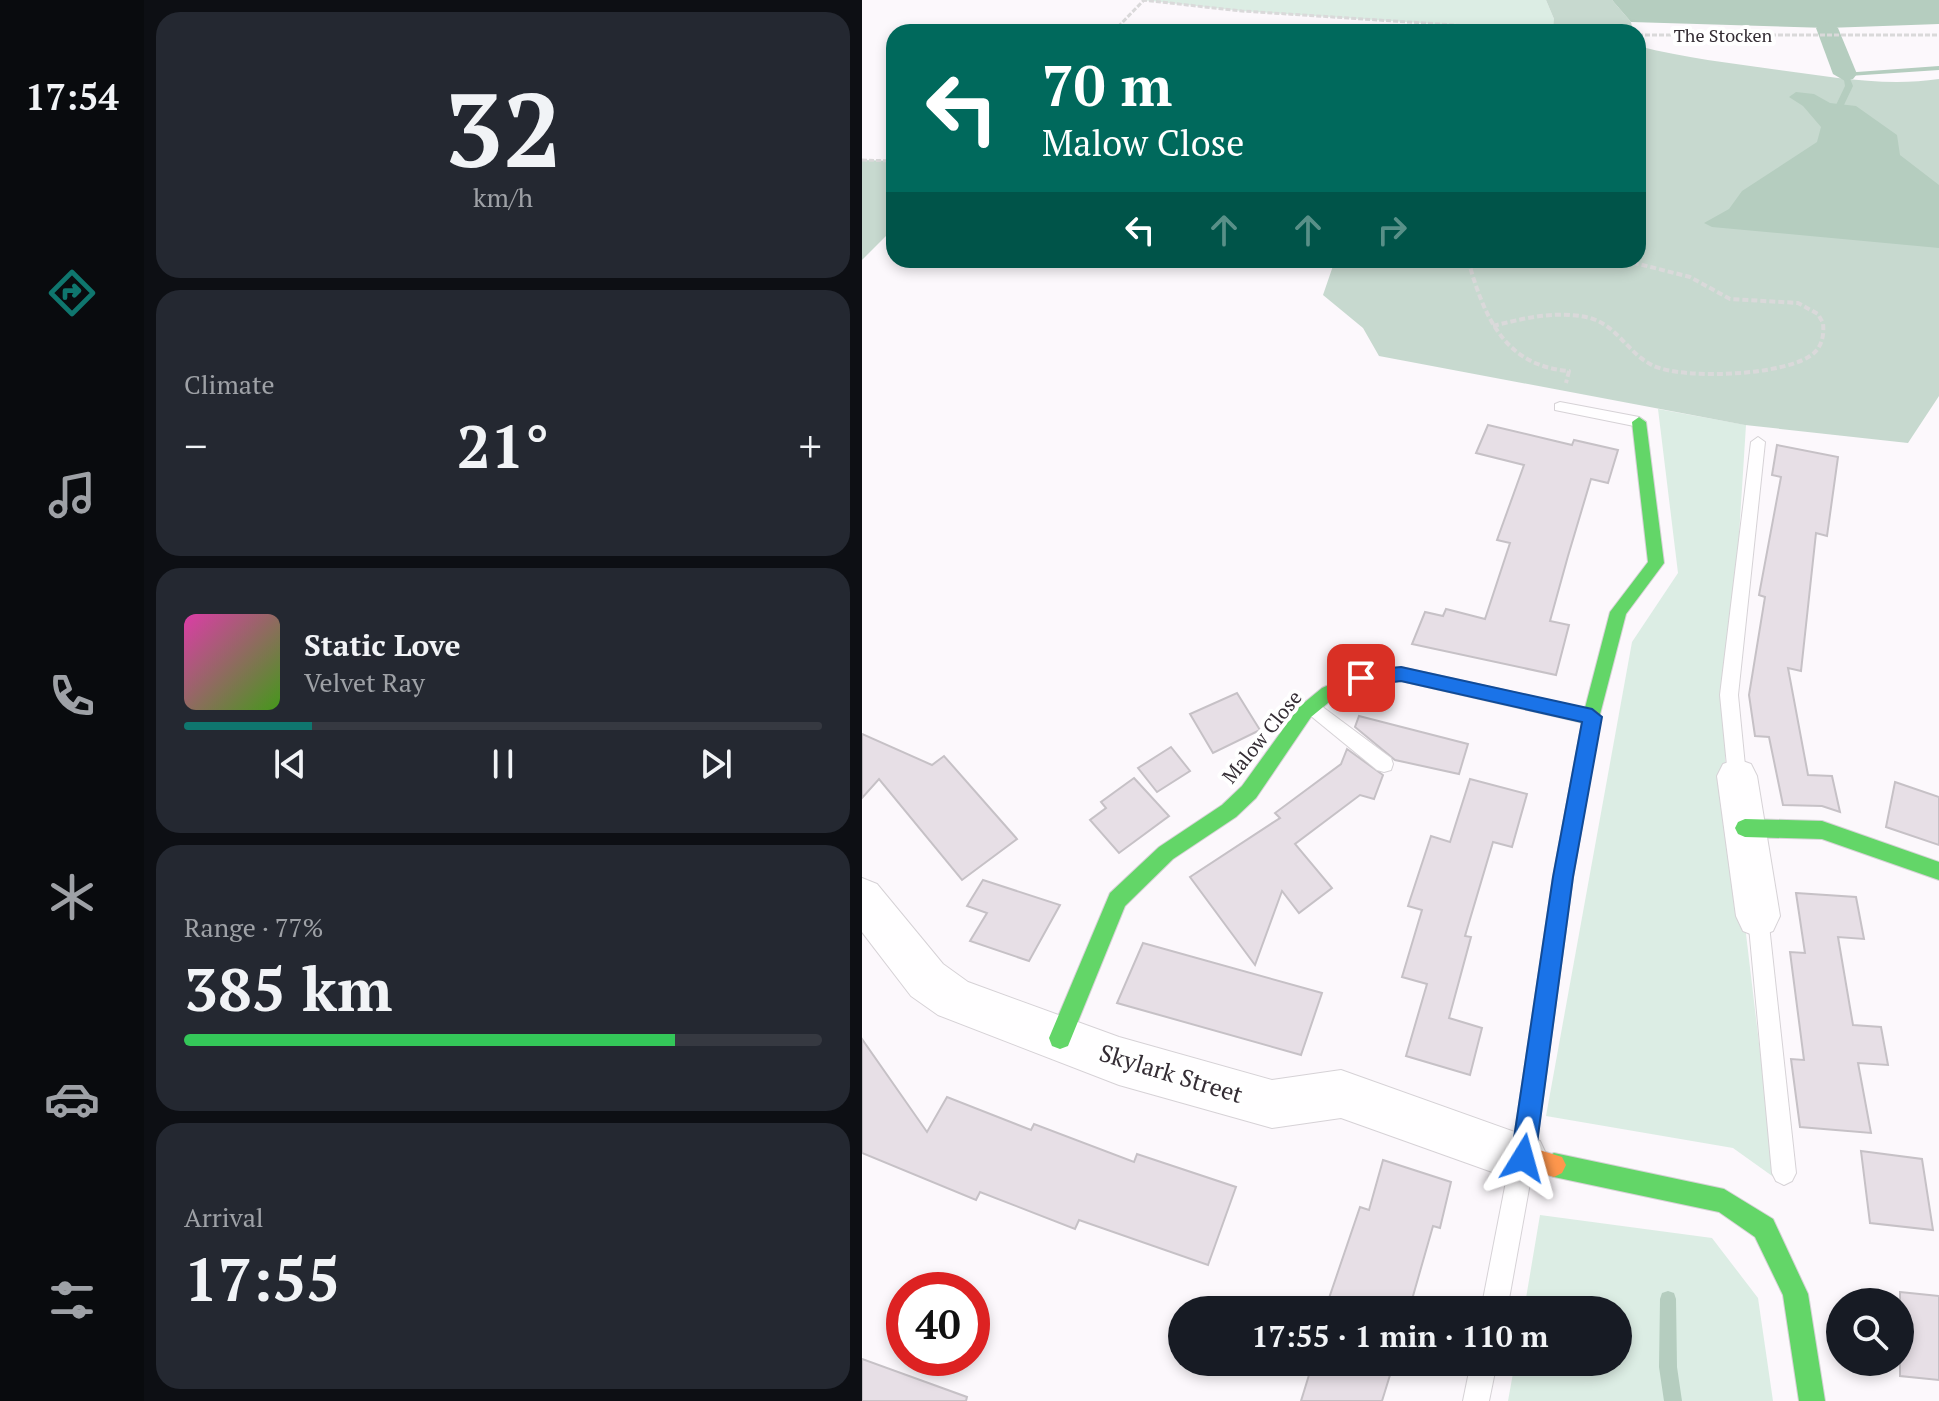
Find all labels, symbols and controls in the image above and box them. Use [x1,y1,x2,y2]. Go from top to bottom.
street label: The Stocken [1674,23,1773,47]
text: 70 m [1042,48,1172,122]
icon: left [910,56,1014,160]
text: 32 [444,59,562,197]
text: 17:54 [25,73,119,120]
text: Malow Close [1042,119,1244,166]
text: km/h [473,180,533,214]
icon: left [1118,208,1162,252]
icon: ahead [1202,208,1246,252]
icon: ahead [1286,208,1330,252]
icon: right [1370,208,1414,252]
icon: directions [44,265,100,321]
text: Climate [184,367,275,401]
text: 21° [457,406,549,485]
text: − [184,416,207,475]
text: + [799,416,822,475]
icon: music [44,467,100,523]
text: Static Love [304,625,461,665]
pin [1327,644,1395,712]
icon: arrive [1339,656,1383,700]
text: Velvet Ray [304,665,425,699]
icon: phone [44,668,100,724]
street label: Malow Close [1216,685,1307,789]
icon: previous [268,742,312,786]
icon: pause [481,742,525,786]
icon: next [694,742,738,786]
icon: climate [44,869,100,925]
text: Range · 77% [184,910,323,944]
text: 385 km [184,949,392,1028]
street label: Skylark Street [1096,1036,1247,1110]
icon: car [44,1071,100,1127]
position arrow [1481,1116,1565,1200]
text: Arrival [184,1200,264,1234]
text: 17:55 [184,1239,340,1318]
icon: filters [44,1272,100,1328]
speed limit sign: 40 [886,1272,990,1376]
map controls [1826,1288,1914,1376]
button: search [1826,1288,1914,1376]
text: 17:55 · 1 min · 110 m [1252,1316,1548,1356]

